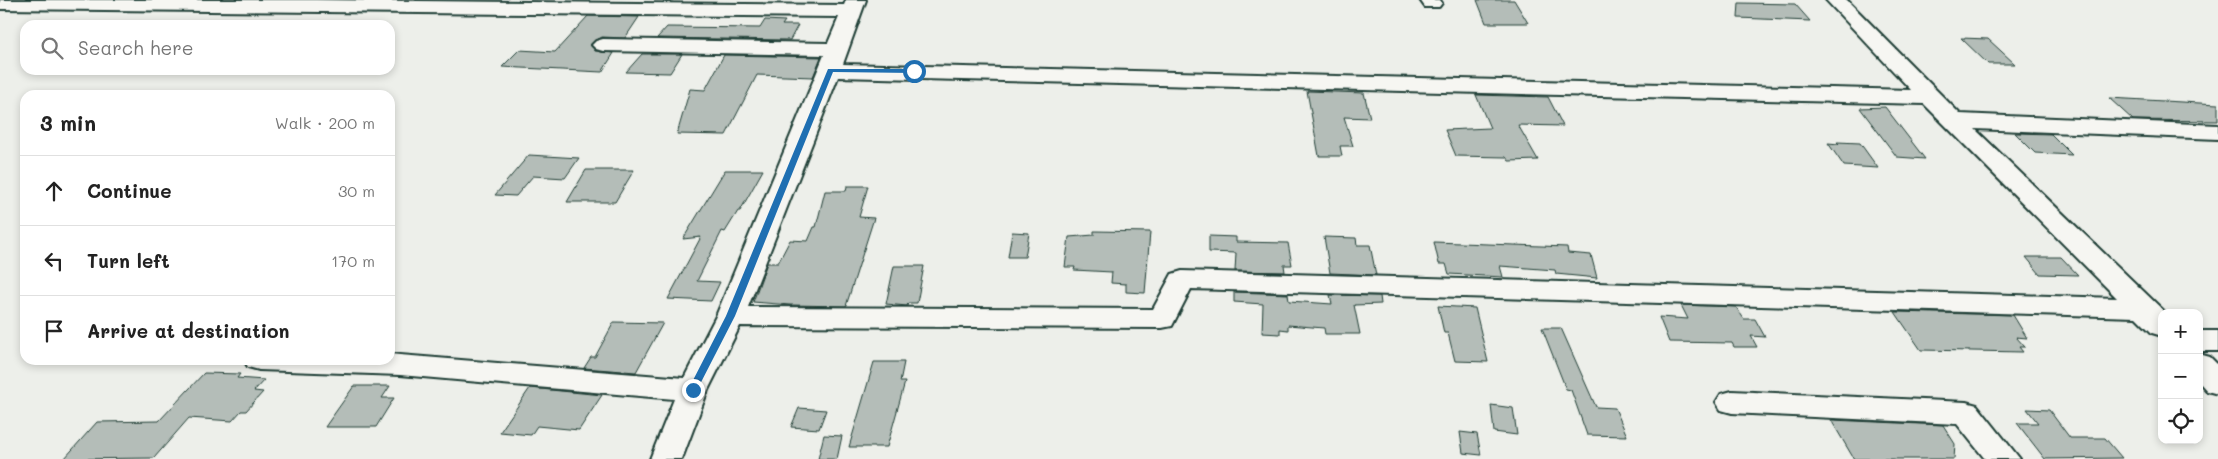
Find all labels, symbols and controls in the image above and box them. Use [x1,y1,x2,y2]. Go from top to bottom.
search box [20,20,395,75]
icon: search [38,34,66,62]
text: Search here [78,35,194,60]
route start [903,60,926,83]
text: 3 min [40,109,96,136]
text: Walk · 200 m [275,112,375,133]
icon: ahead [40,177,68,205]
text: Continue [87,178,172,203]
text: 30 m [338,180,375,201]
icon: left [40,247,68,275]
text: Turn left [87,248,170,273]
text: 170 m [331,250,375,271]
map controls [2158,309,2203,444]
button: + [2158,309,2203,354]
icon: arrive [40,317,68,345]
text: Arrive at destination [87,318,290,343]
button: − [2158,354,2203,399]
route end [682,379,705,402]
button: locate [2158,399,2203,444]

